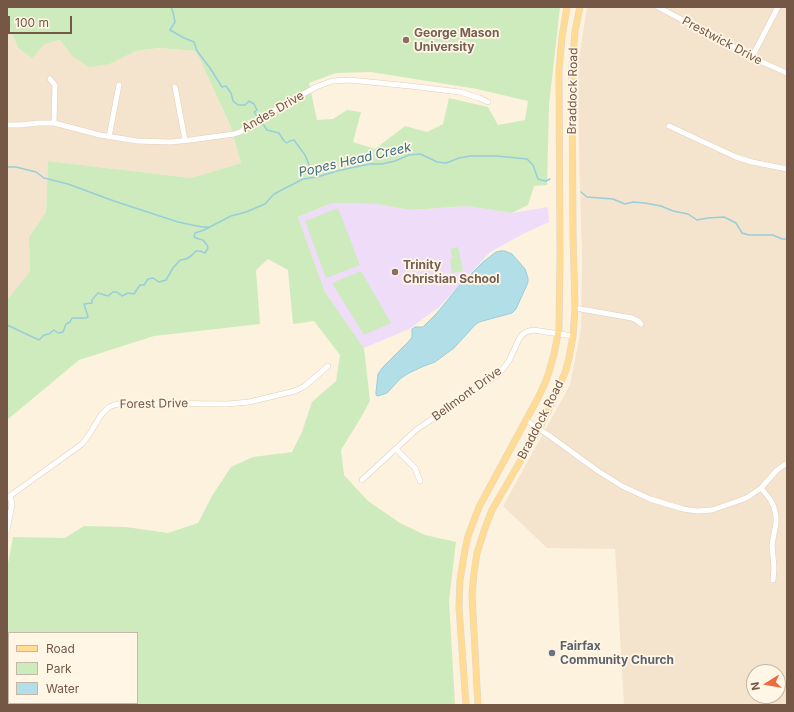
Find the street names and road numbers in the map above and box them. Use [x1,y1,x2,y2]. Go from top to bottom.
street label: Prestwick Drive [679,14,765,68]
street label: Braddock Road [565,48,581,134]
street label: Andes Drive [239,88,307,136]
street label: Bellmont Drive [429,364,505,424]
street label: Braddock Road [515,378,567,462]
street label: Forest Drive [120,396,188,412]

